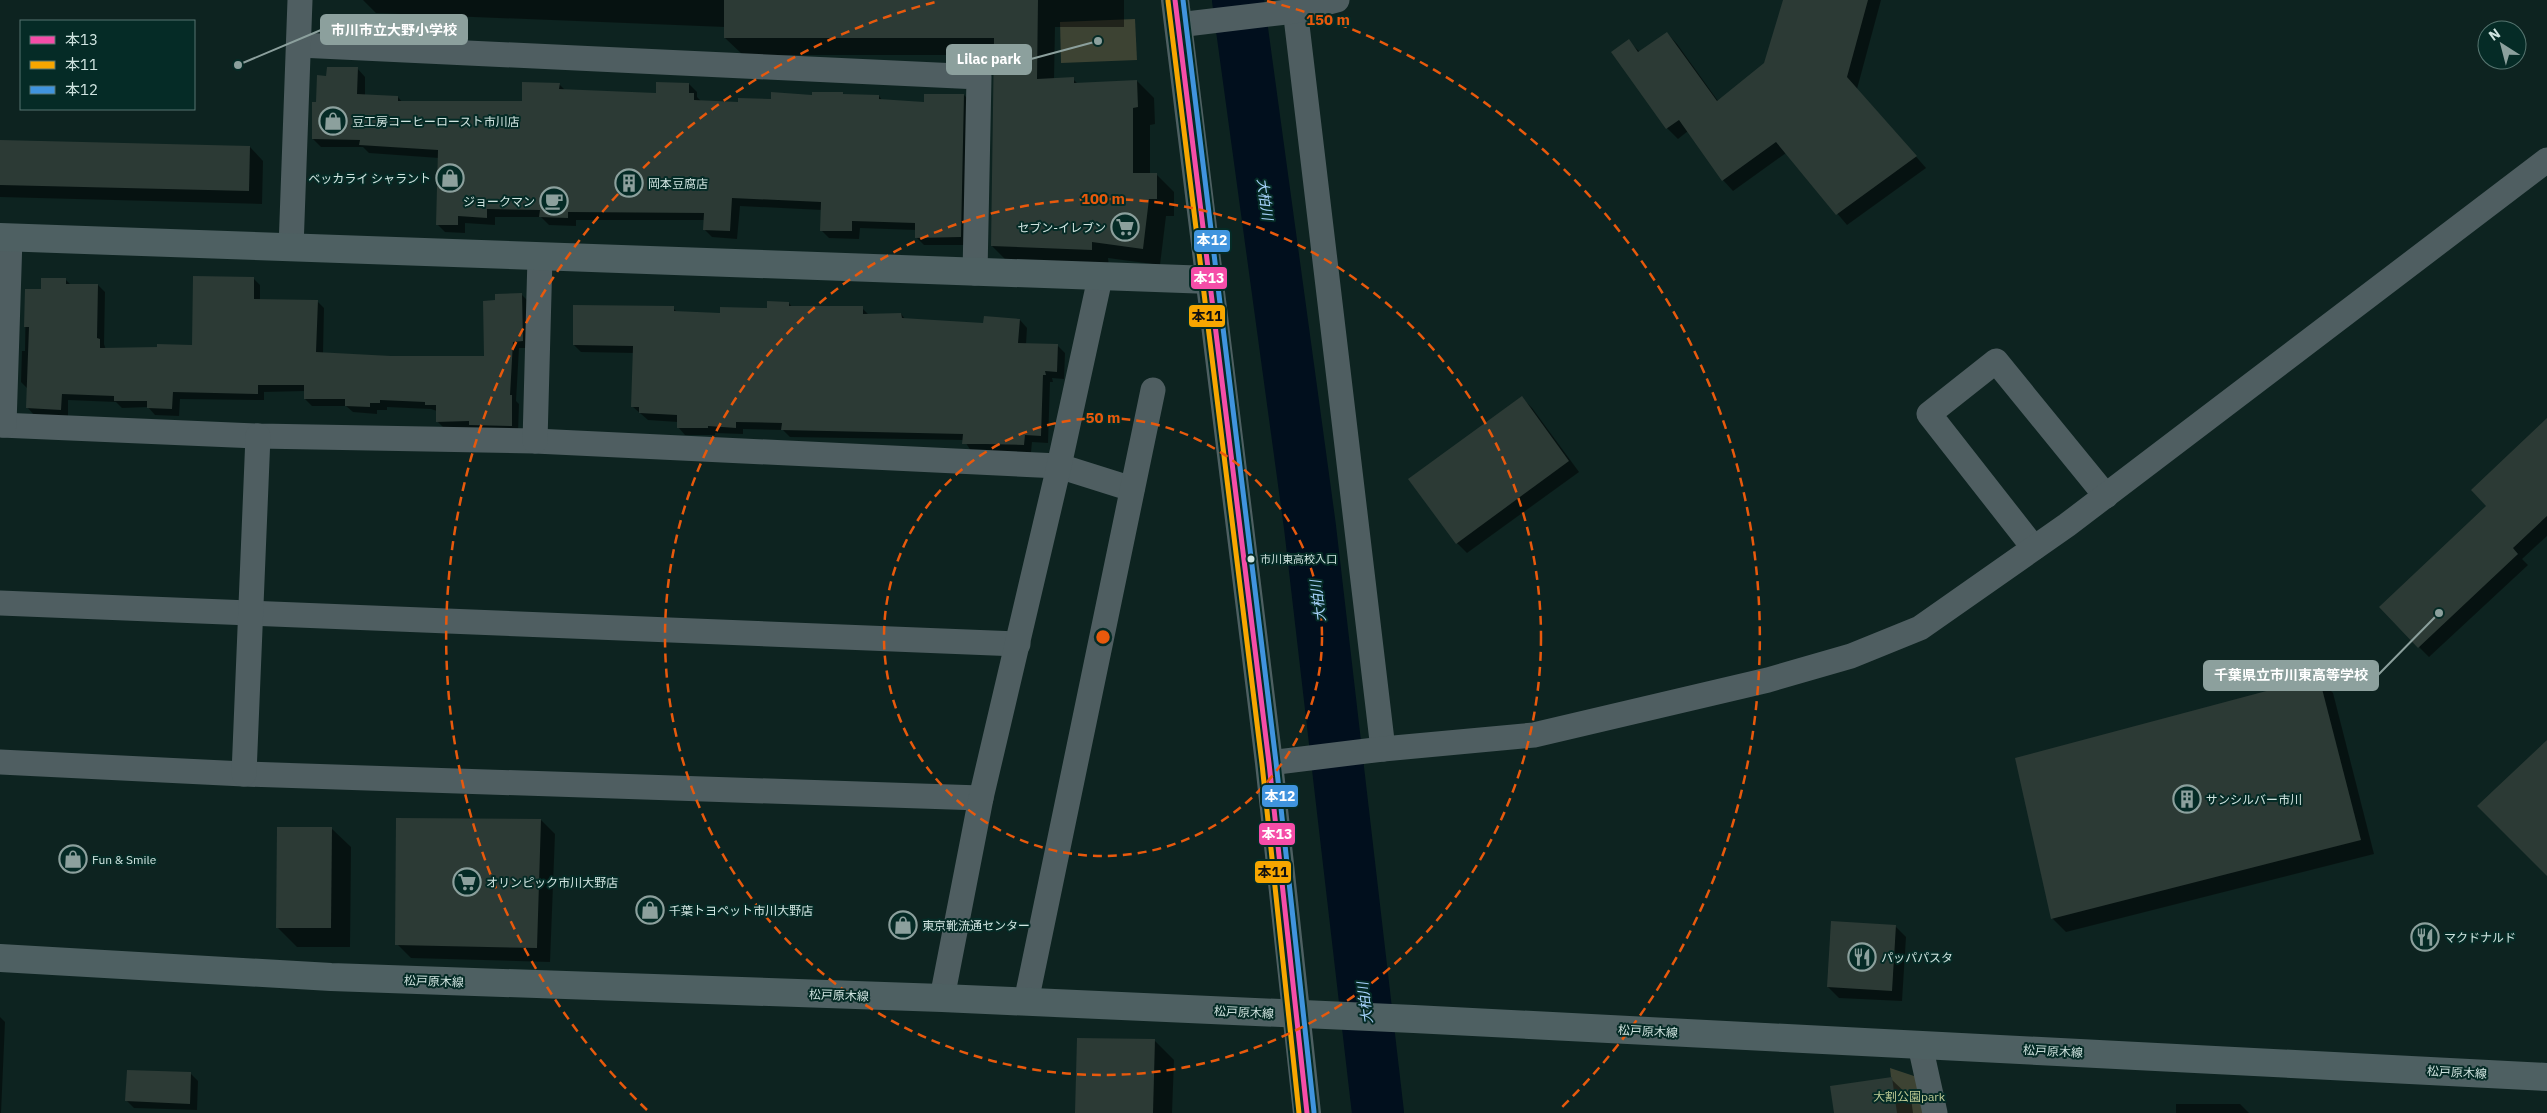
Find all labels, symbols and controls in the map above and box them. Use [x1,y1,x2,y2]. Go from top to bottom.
text: 150 m [1306,10,1350,29]
callout: 市川市立大野小学校 [321,15,467,44]
legend [20,20,195,110]
north arrow [2477,20,2527,70]
text: 市川市立大野小学校 [331,21,457,39]
text: N [2485,24,2504,45]
text: 本13 [65,30,98,49]
callout: Lilac park [947,45,1031,74]
text: Lilac park [957,50,1022,68]
text: 本11 [65,55,98,74]
text: 本12 [65,80,98,99]
shop icon: 豆工房コーヒーロースト市川店 [318,106,348,136]
place label: 豆工房コーヒーロースト市川店 [352,114,519,129]
shop icon: ベッカライ シャラント [435,163,465,193]
building icon: 岡本豆腐店 [614,168,644,198]
place label: ベッカライ シャラント [308,171,431,186]
place label: 岡本豆腐店 [648,176,708,191]
water label: 大柏川 [1253,177,1277,223]
cafe icon: ジョークマン [539,186,569,216]
text: 100 m [1081,189,1125,208]
place label: ジョークマン [463,194,535,209]
supermarket icon: セブン-イレブン [1110,212,1140,242]
place label: セブン-イレブン [1017,220,1106,235]
line badge: 本12 [1193,229,1231,253]
text: 本12 [1197,231,1227,249]
line badge: 本13 [1190,266,1228,290]
text: 本13 [1194,269,1224,287]
line badge: 本11 [1188,304,1226,328]
text: 本11 [1192,307,1223,325]
text: 50 m [1086,408,1120,427]
place label: 市川東高校入口 [1260,552,1337,566]
marker: 市川東高校入口 [1246,554,1256,564]
water label: 大柏川 [1306,577,1329,623]
centre of rings [1094,628,1112,646]
callout: 千葉県立市川東高等学校 [2204,661,2378,690]
text: 千葉県立市川東高等学校 [2214,666,2368,684]
line badge: 本12 [1261,784,1299,808]
building icon: サンシルバー市川 [2172,784,2202,814]
text: 本12 [1265,787,1295,805]
place label: サンシルバー市川 [2206,792,2302,807]
line badge: 本13 [1258,822,1296,846]
text: 本13 [1262,825,1292,843]
shop icon: Fun & Smile [58,844,88,874]
place label: Fun & Smile [92,852,157,867]
line badge: 本11 [1254,860,1292,884]
text: 本11 [1258,863,1289,881]
supermarket icon: オリンピック市川大野店 [452,867,482,897]
place label: オリンピック市川大野店 [486,875,618,890]
shop icon: 千葉トヨペット市川大野店 [635,895,665,925]
place label: 千葉トヨペット市川大野店 [669,903,813,918]
shop icon: 東京靴流通センター [888,910,918,940]
place label: 東京靴流通センター [922,918,1030,933]
restaurant icon: マクドナルド [2410,922,2440,952]
place label: マクドナルド [2444,930,2516,945]
restaurant icon: パッパパスタ [1847,942,1877,972]
place label: パッパパスタ [1881,950,1953,965]
street label: 松戸原木線 [404,972,464,990]
water label: 大柏川 [1353,979,1376,1025]
street label: 松戸原木線 [809,986,869,1004]
street label: 松戸原木線 [1214,1003,1274,1021]
street label: 松戸原木線 [1618,1022,1678,1040]
street label: 松戸原木線 [2023,1042,2083,1060]
street label: 松戸原木線 [2427,1063,2487,1081]
park label: 大割公園park [1873,1089,1946,1104]

